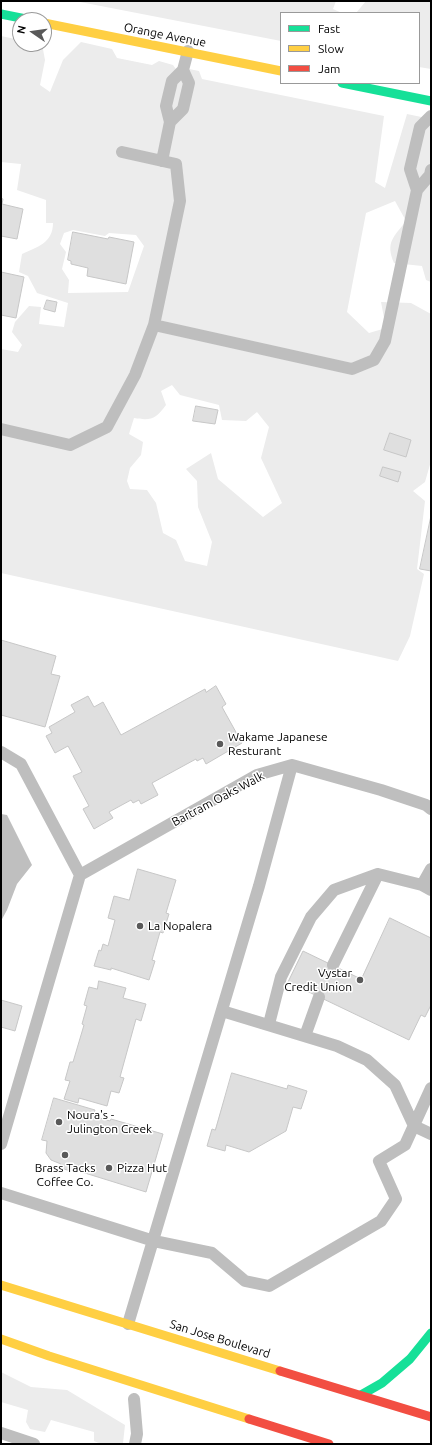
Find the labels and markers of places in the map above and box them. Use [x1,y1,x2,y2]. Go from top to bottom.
place label: Wakame Japanese Resturant [228,730,328,758]
marker: Wakame Japanese Resturant [215,739,225,749]
place label: La Nopalera [148,919,212,933]
marker: La Nopalera [135,921,145,931]
place label: Vystar Credit Union [284,966,352,994]
marker: Vystar Credit Union [355,975,365,985]
place label: Noura's - Julington Creek [67,1108,152,1136]
marker: Noura's - Julington Creek [54,1117,64,1127]
marker: Brass Tacks Coffee Co. [60,1150,70,1160]
place label: Brass Tacks Coffee Co. [35,1161,95,1189]
place label: Pizza Hut [117,1161,167,1175]
marker: Pizza Hut [104,1163,114,1173]

